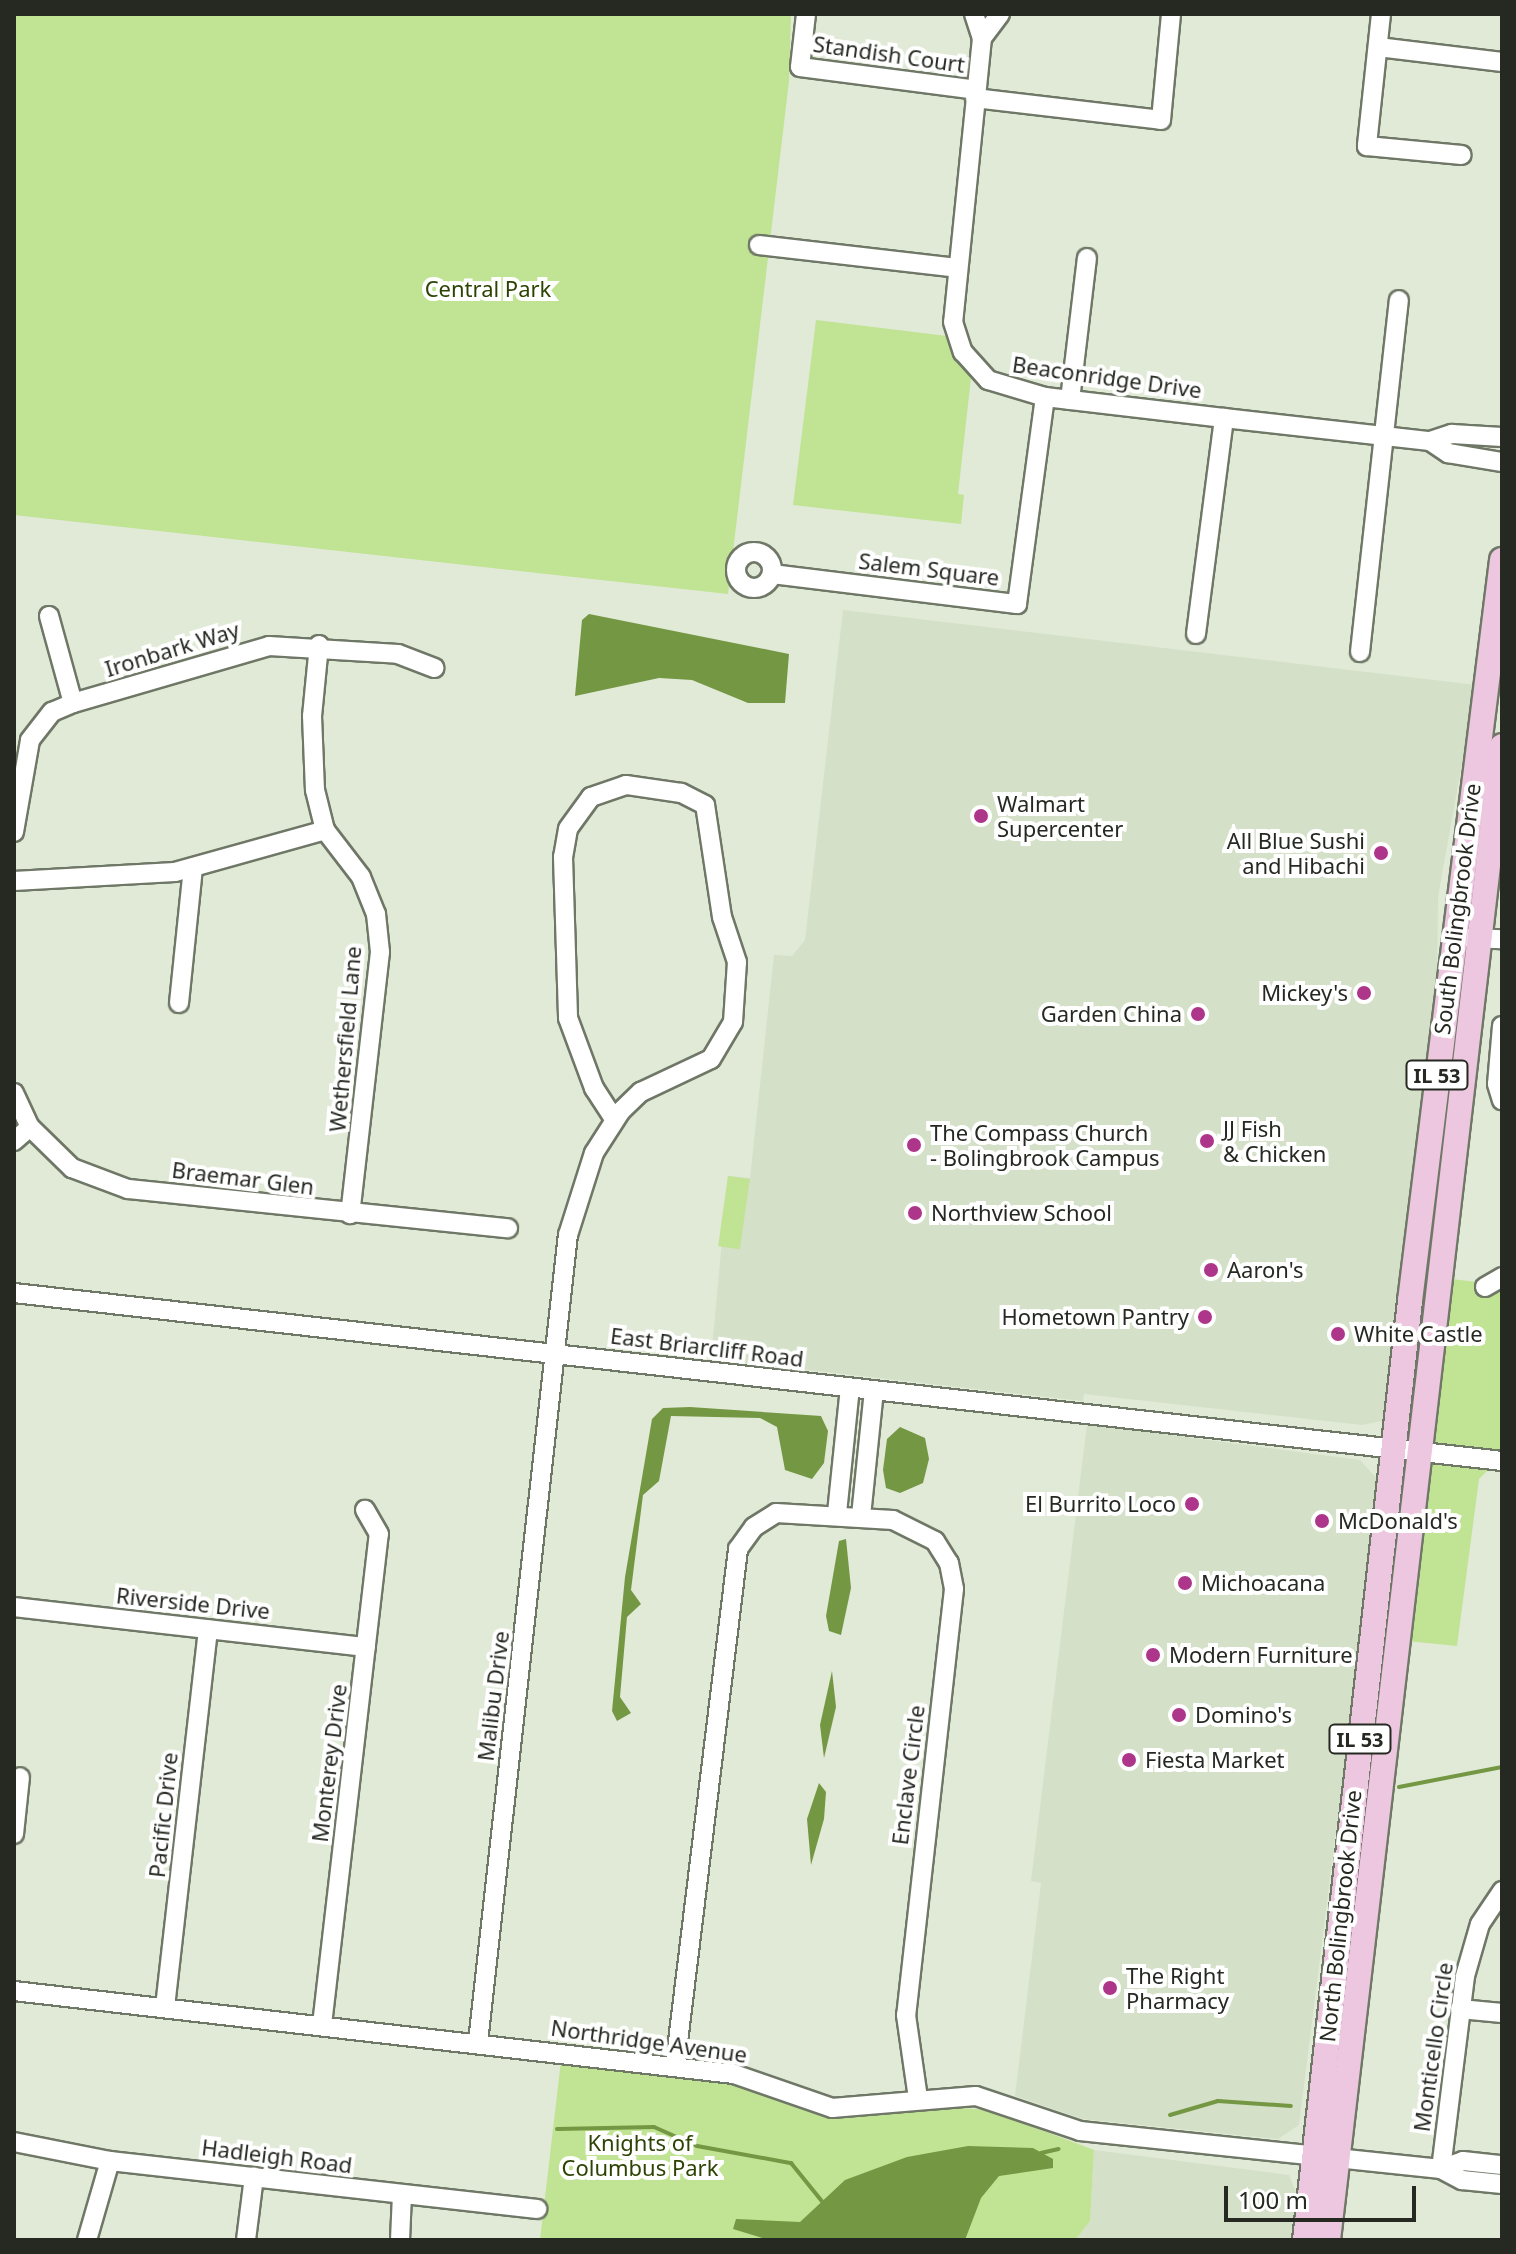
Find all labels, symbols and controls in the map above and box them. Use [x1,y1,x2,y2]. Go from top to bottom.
street label: Standish Court [811,30,967,78]
park label: Central Park [425,276,551,302]
street label: Beaconridge Drive [1011,351,1203,403]
street label: Salem Square [857,547,1001,591]
street label: Ironbark Way [102,616,242,682]
street label: South Bolingbrook Drive [1428,782,1486,1036]
place label: Walmart Supercenter [997,790,1123,842]
marker: Walmart Supercenter [972,807,990,825]
place label: All Blue Sushi and Hibachi [1227,827,1365,878]
marker: All Blue Sushi and Hibachi [1372,844,1390,862]
street label: Wethersfield Lane [324,945,366,1133]
place label: Mickey's [1261,980,1348,1006]
marker: Mickey's [1355,984,1373,1002]
place label: Garden China [1041,1001,1182,1027]
marker: Garden China [1189,1005,1207,1023]
road number: IL 53 [1405,1059,1469,1091]
place label: JJ Fish & Chicken [1223,1115,1326,1166]
place label: The Compass Church - Bolingbrook Campus [930,1119,1160,1170]
marker: JJ Fish & Chicken [1198,1132,1216,1150]
marker: The Compass Church - Bolingbrook Campus [905,1136,923,1154]
street label: Braemar Glen [170,1156,316,1200]
place label: Northview School [931,1200,1112,1226]
marker: Northview School [906,1204,924,1222]
place label: Aaron's [1227,1257,1304,1283]
marker: Aaron's [1202,1261,1220,1279]
place label: Hometown Pantry [1001,1304,1189,1330]
marker: Hometown Pantry [1196,1308,1214,1326]
place label: White Castle [1354,1321,1483,1347]
street label: East Briarcliff Road [609,1322,805,1372]
marker: White Castle [1329,1325,1347,1343]
place label: El Burrito Loco [1025,1491,1176,1517]
marker: El Burrito Loco [1183,1495,1201,1513]
place label: McDonald's [1338,1508,1458,1534]
marker: McDonald's [1313,1512,1331,1530]
place label: Michoacana [1201,1570,1325,1596]
marker: Michoacana [1176,1574,1194,1592]
street label: Riverside Drive [115,1582,271,1624]
street label: Malibu Drive [472,1629,514,1763]
place label: Modern Furniture [1169,1642,1353,1668]
marker: Modern Furniture [1144,1646,1162,1664]
street label: Monterey Drive [306,1682,352,1844]
place label: Domino's [1195,1702,1292,1728]
street label: Enclave Circle [886,1704,930,1846]
marker: Domino's [1170,1706,1188,1724]
road number: IL 53 [1328,1723,1392,1755]
place label: Fiesta Market [1145,1747,1285,1773]
street label: Pacific Drive [143,1751,183,1879]
marker: Fiesta Market [1120,1751,1138,1769]
street label: North Bolingbrook Drive [1314,1789,1366,2043]
street label: Monticello Circle [1408,1961,1458,2133]
place label: The Right Pharmacy [1126,1962,1229,2014]
marker: The Right Pharmacy [1101,1979,1119,1997]
street label: Northridge Avenue [549,2014,749,2068]
park label: Knights of Columbus Park [562,2129,718,2180]
street label: Hadleigh Road [200,2134,354,2178]
scale bar [1228,2170,1420,2220]
text: 100 m [1238,2183,1308,2216]

